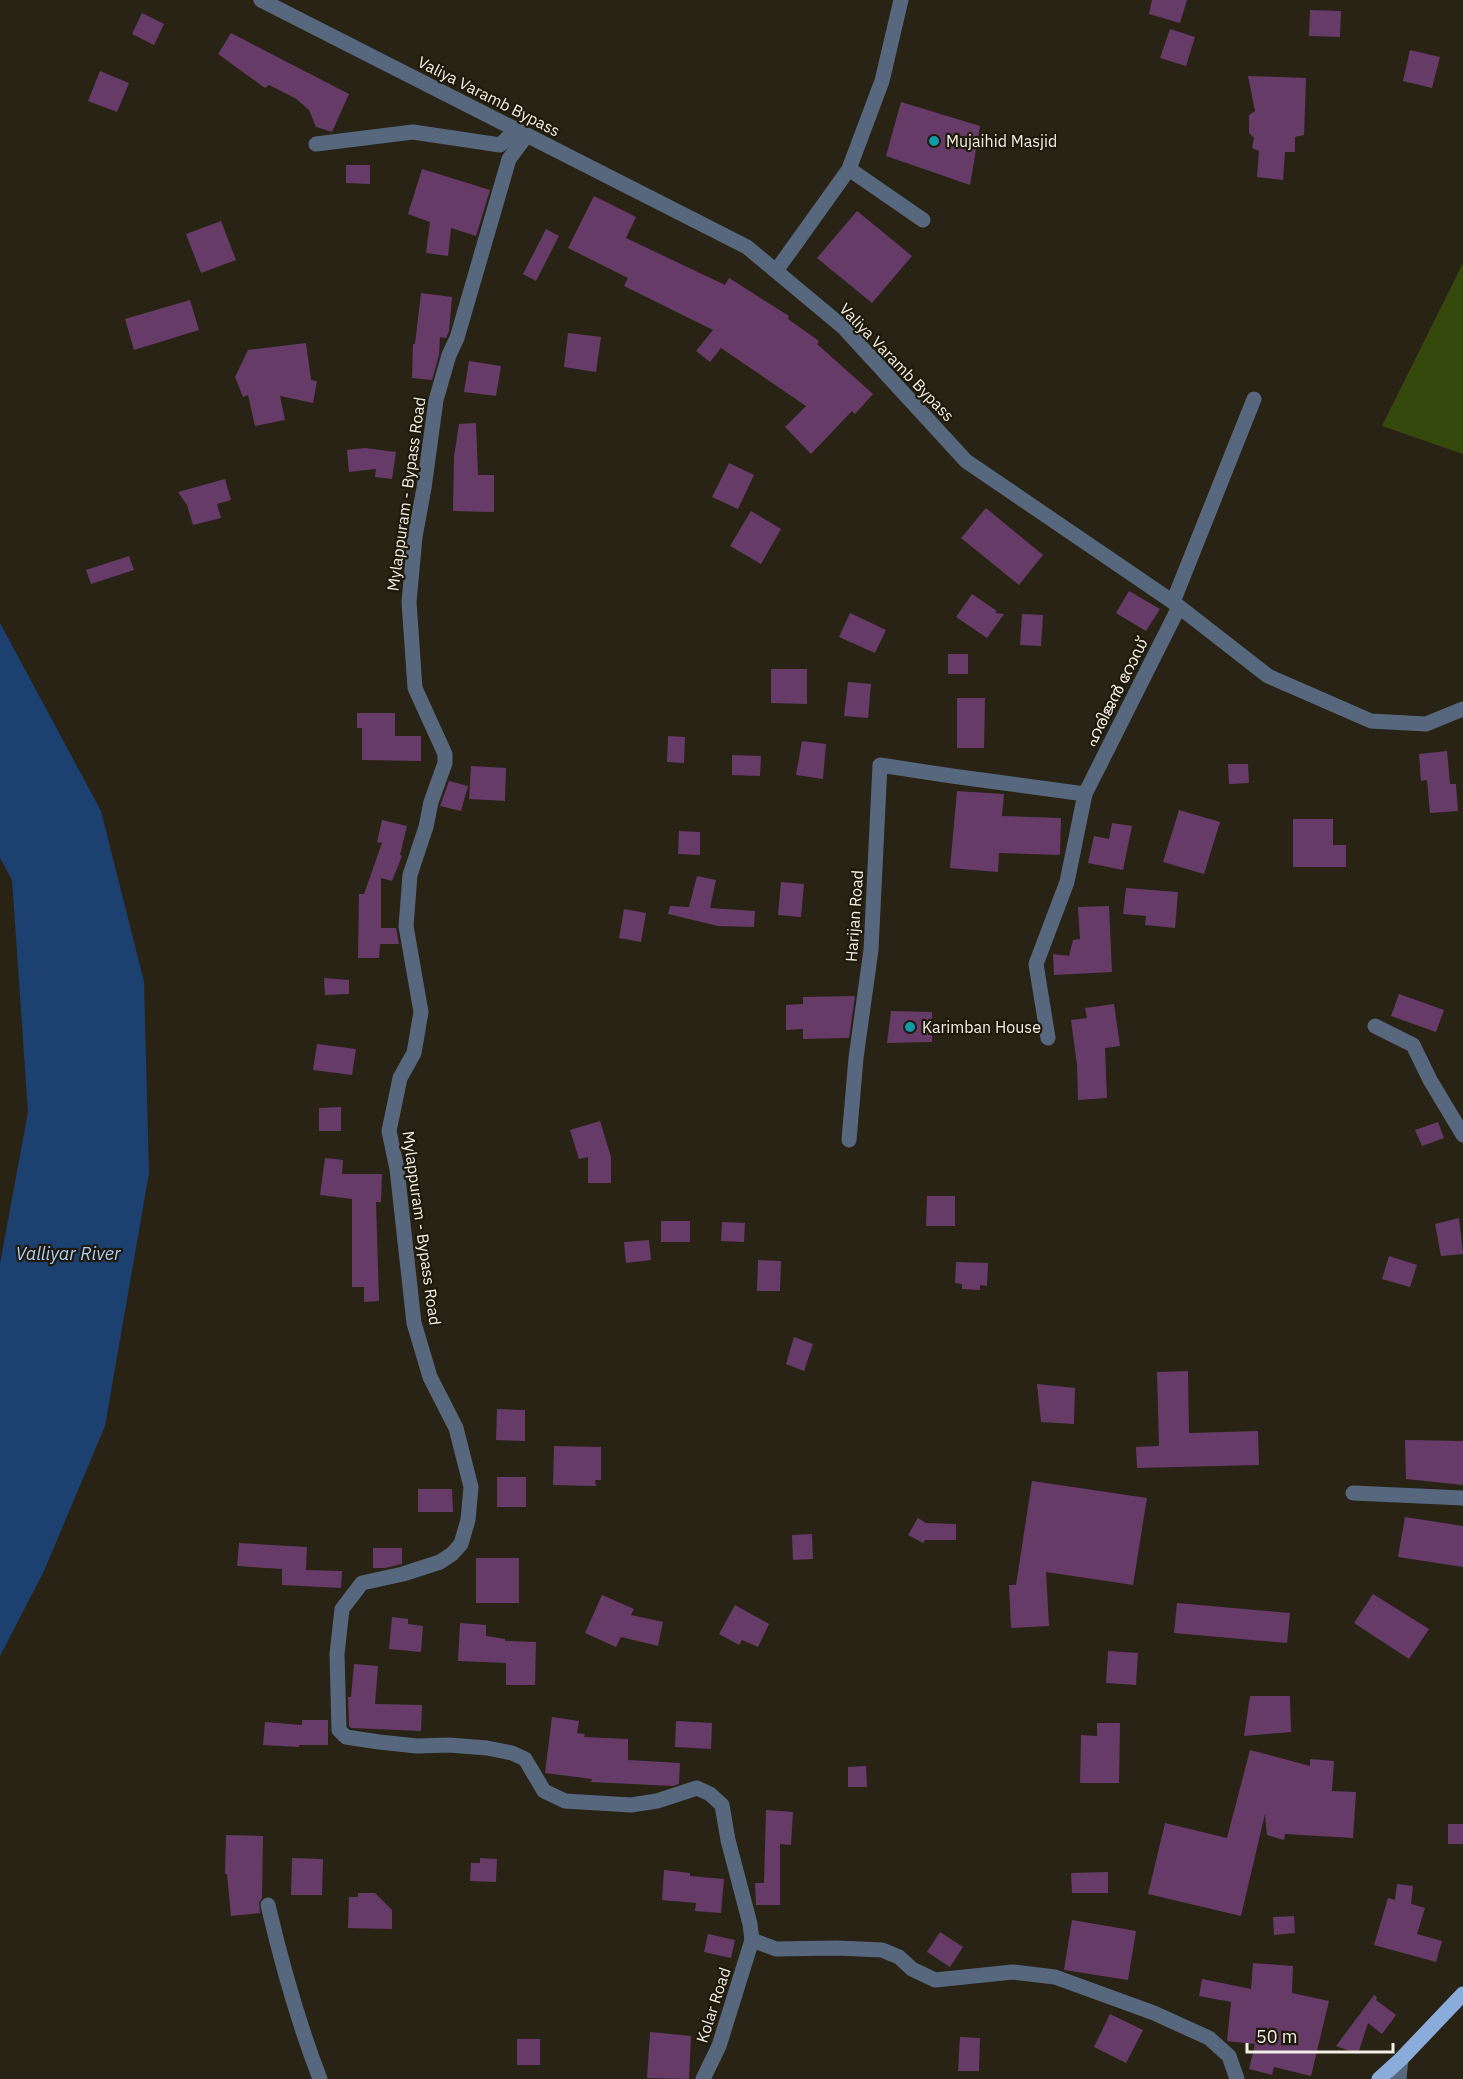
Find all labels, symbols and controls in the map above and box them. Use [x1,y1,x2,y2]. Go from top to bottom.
street label: Valiya Varamb Bypass [415,51,563,141]
place label: Mujaihid Masjid [946,131,1057,151]
marker: Mujaihid Masjid [927,134,941,148]
street label: Valiya Varamb Bypass [835,299,959,425]
street label: Mylappuram - Bypass Road [382,396,430,592]
street label: ഹരിജൻ റോഡ് [1080,633,1153,749]
street label: Harijan Road [841,869,867,963]
place label: Karimban House [922,1017,1041,1037]
marker: Karimban House [903,1020,917,1034]
street label: Mylappuram - Bypass Road [398,1130,446,1326]
water label: Valliyar River [16,1242,121,1265]
street label: Kolar Road [691,1965,735,2045]
scale bar [1247,2016,1392,2054]
text: 50 m [1256,2025,1298,2048]

